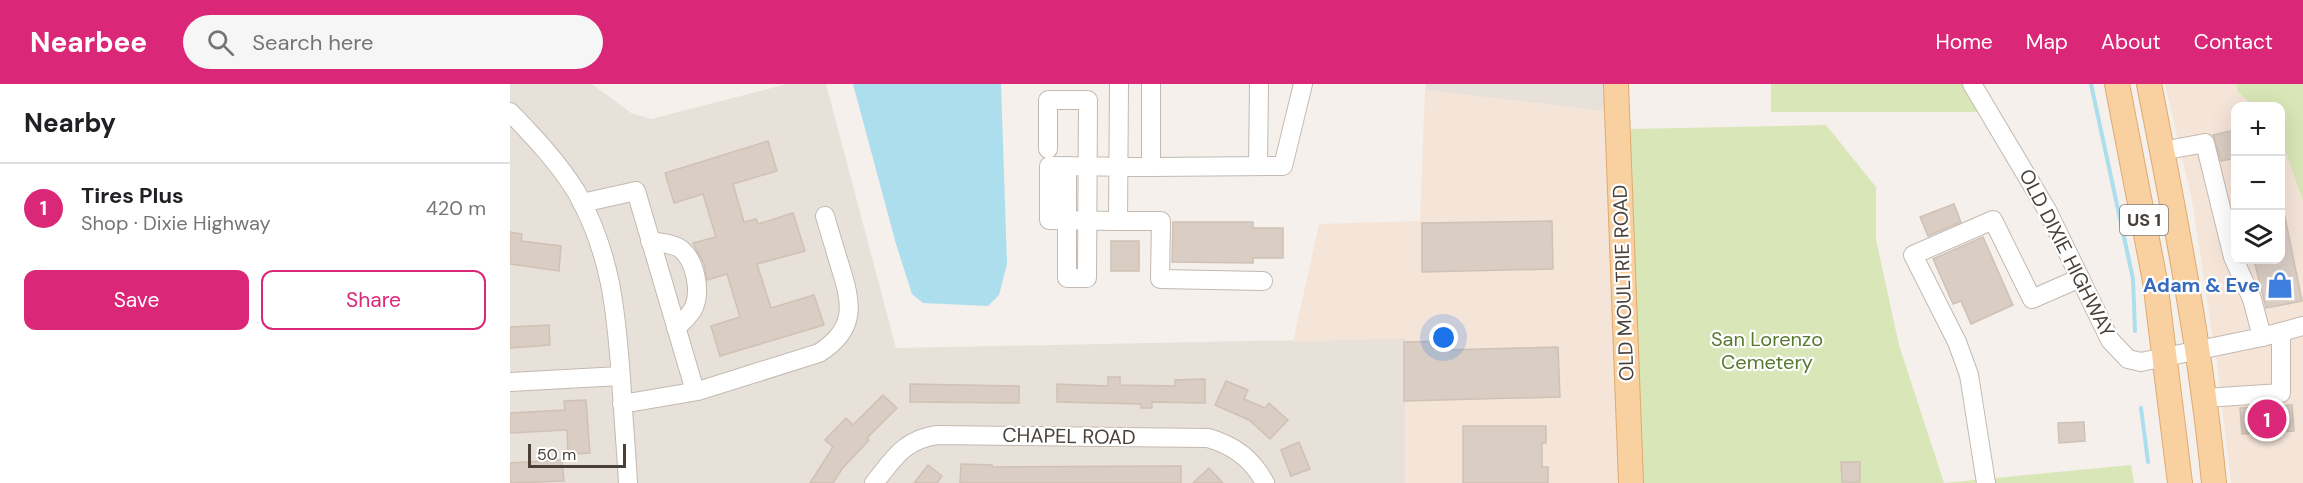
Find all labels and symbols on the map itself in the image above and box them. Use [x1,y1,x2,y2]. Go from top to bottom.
street label: OLD DIXIE HIGHWAY [2013,165,2121,342]
street label: OLD MOULTRIE ROAD [1607,184,1639,382]
road number: US 1 [2120,205,2168,235]
shop icon: Adam & Eve [2265,270,2295,300]
place label: Adam & Eve [2143,272,2260,298]
your location [1429,323,1458,352]
park label: San Lorenzo Cemetery [1711,326,1823,375]
pin: 1 [2248,396,2286,442]
street label: CHAPEL ROAD [1002,422,1136,450]
scale bar [528,441,626,468]

